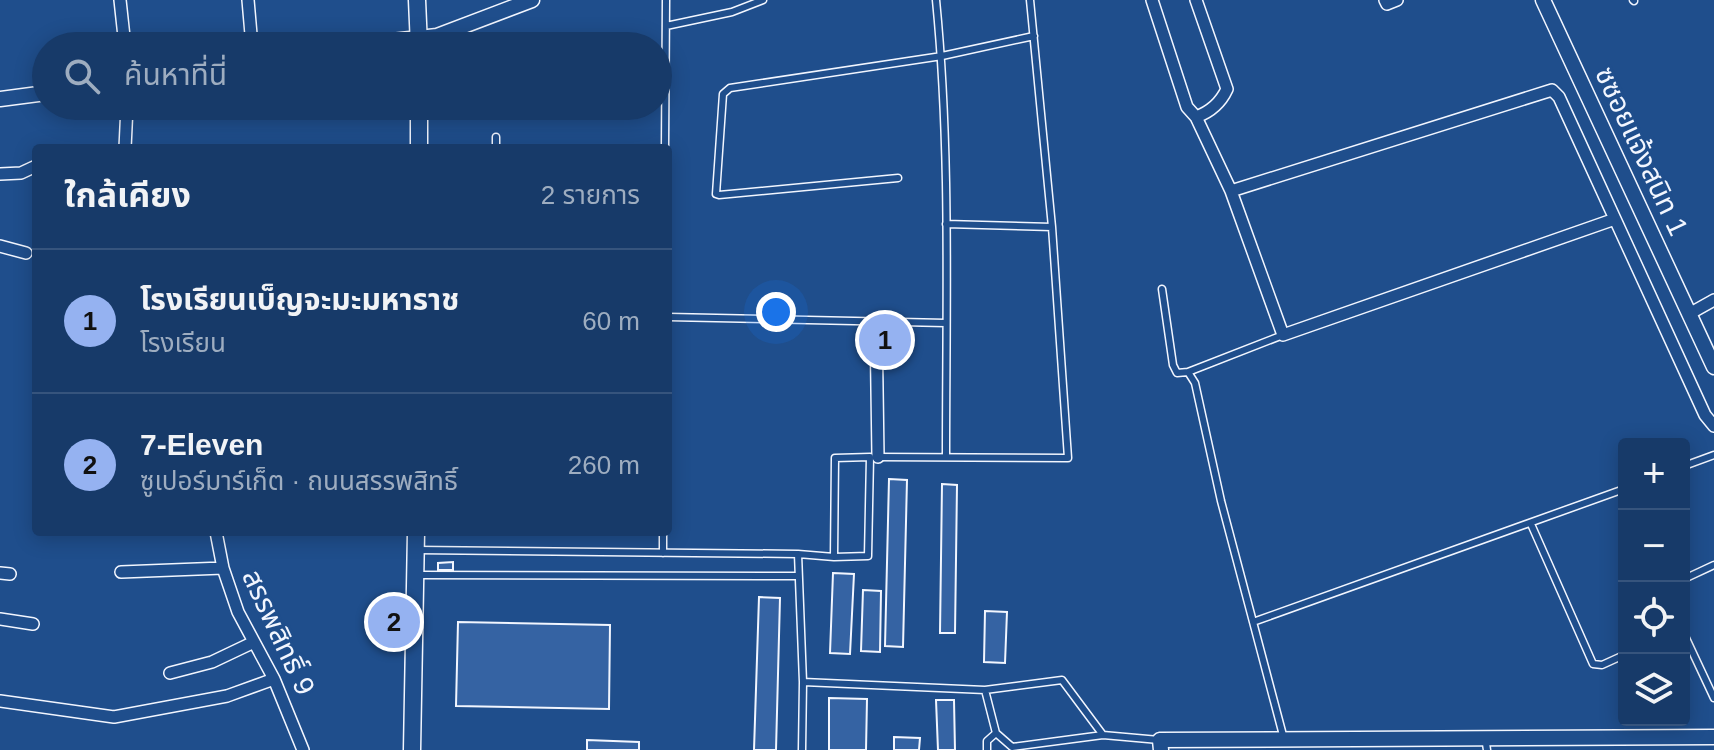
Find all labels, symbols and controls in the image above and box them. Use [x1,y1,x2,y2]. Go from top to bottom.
search box [32,32,672,120]
icon: search [60,54,104,98]
text: ค้นหาที่นี่ [124,58,227,91]
street label: ซซอยแจ้งสนิท 1 [1589,62,1694,240]
text: ใกล้เคียง [64,176,191,214]
text: 2 รายการ [541,180,640,210]
text: โรงเรียนเบ็ญจะมะมหาราช [140,283,459,316]
your location [756,292,796,332]
text: 1 [83,306,97,336]
text: 60 m [582,306,640,336]
pin: 1 [859,310,911,370]
text: โรงเรียน [140,328,226,358]
text: 7-Eleven [140,428,263,461]
map controls [1618,438,1690,726]
button: + [1618,438,1690,510]
text: 2 [83,450,97,480]
text: 260 m [568,450,640,480]
text: ซูเปอร์มาร์เก็ต · ถนนสรรพสิทธิ์ [140,466,458,496]
button: − [1618,510,1690,582]
street label: สรรพสิทธิ์ 9 [236,565,321,700]
button: locate [1618,582,1690,654]
pin: 2 [368,592,420,652]
button: layers [1618,654,1690,726]

